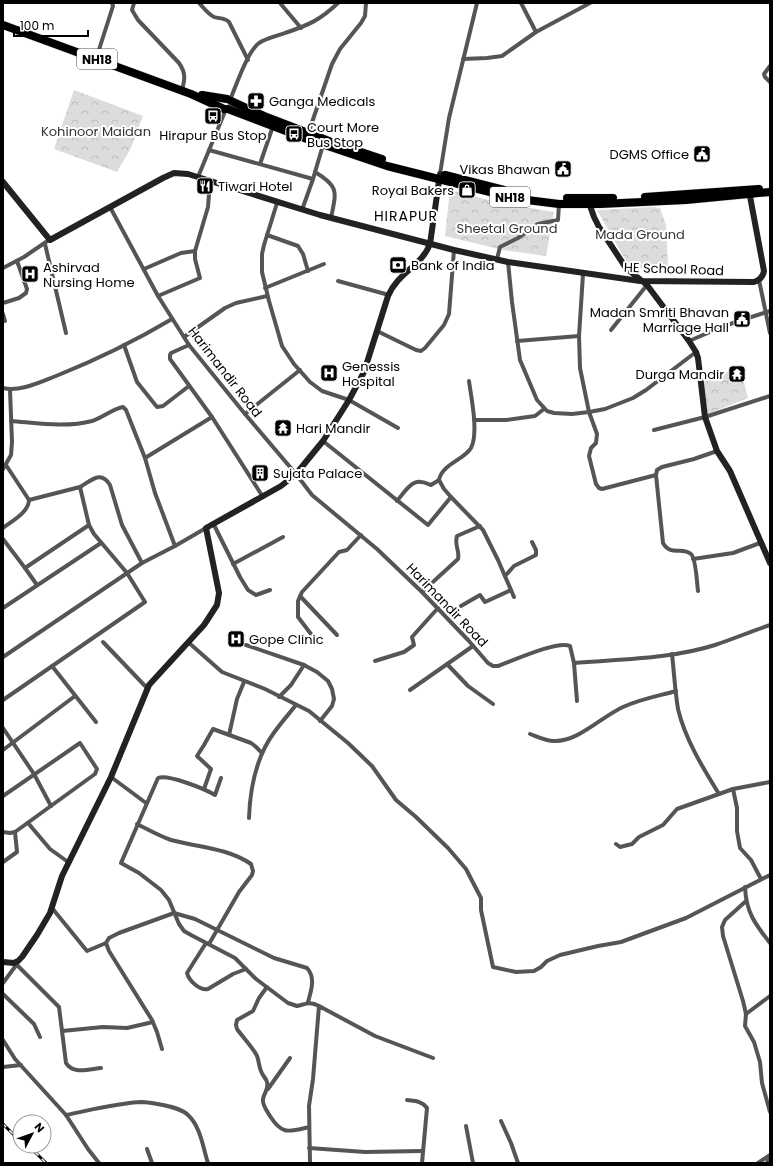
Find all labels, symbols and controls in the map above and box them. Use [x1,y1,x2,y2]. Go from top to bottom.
scale bar [14,12,88,38]
text: 100 m [20,17,54,34]
road number: NH18 [77,49,117,69]
pharmacy icon: Ganga Medicals [246,91,266,111]
place label: Ganga Medicals [269,92,375,111]
bus stop icon: Hirapur Bus Stop [203,106,223,126]
place label: Court More Bus Stop [307,118,379,152]
park label: Kohinoor Maidan [41,122,151,141]
bus stop icon: Court More Bus Stop [284,124,304,144]
place label: Hirapur Bus Stop [159,126,267,145]
public building icon: DGMS Office [692,144,712,164]
place label: DGMS Office [609,145,689,164]
public building icon: Vikas Bhawan [553,159,573,179]
place label: Vikas Bhawan [459,160,550,179]
restaurant icon: Tiwari Hotel [195,176,215,196]
place label: Tiwari Hotel [218,177,293,196]
shop icon: Royal Bakers [457,180,477,200]
place label: Royal Bakers [372,181,454,200]
road number: NH18 [490,187,530,207]
district label: HIRAPUR [374,206,438,226]
park label: Sheetal Ground [457,219,557,238]
park label: Mada Ground [595,225,685,244]
bank icon: Bank of India [388,255,408,275]
place label: Bank of India [411,256,495,275]
place label: Ashirvad Nursing Home [43,258,135,292]
street label: HE School Road [624,258,724,280]
hospital icon: Ashirvad Nursing Home [20,264,40,284]
place label: Madan Smriti Bhavan Marriage Hall [590,303,729,337]
public building icon: Madan Smriti Bhavan Marriage Hall [732,309,752,329]
street label: Harimandir Road [184,323,266,421]
place label: Genessis Hospital [342,357,400,391]
hospital icon: Genessis Hospital [319,363,339,383]
temple icon: Durga Mandir [727,364,747,384]
place label: Durga Mandir [635,365,724,384]
temple icon: Hari Mandir [273,418,293,438]
place label: Hari Mandir [296,419,371,438]
building icon: Sujata Palace [250,463,270,483]
place label: Sujata Palace [273,464,362,483]
street label: Harimandir Road [402,559,492,651]
hospital icon: Gope Clinic [226,629,246,649]
place label: Gope Clinic [249,630,324,649]
north arrow [12,1114,52,1154]
text: N [31,1119,48,1136]

